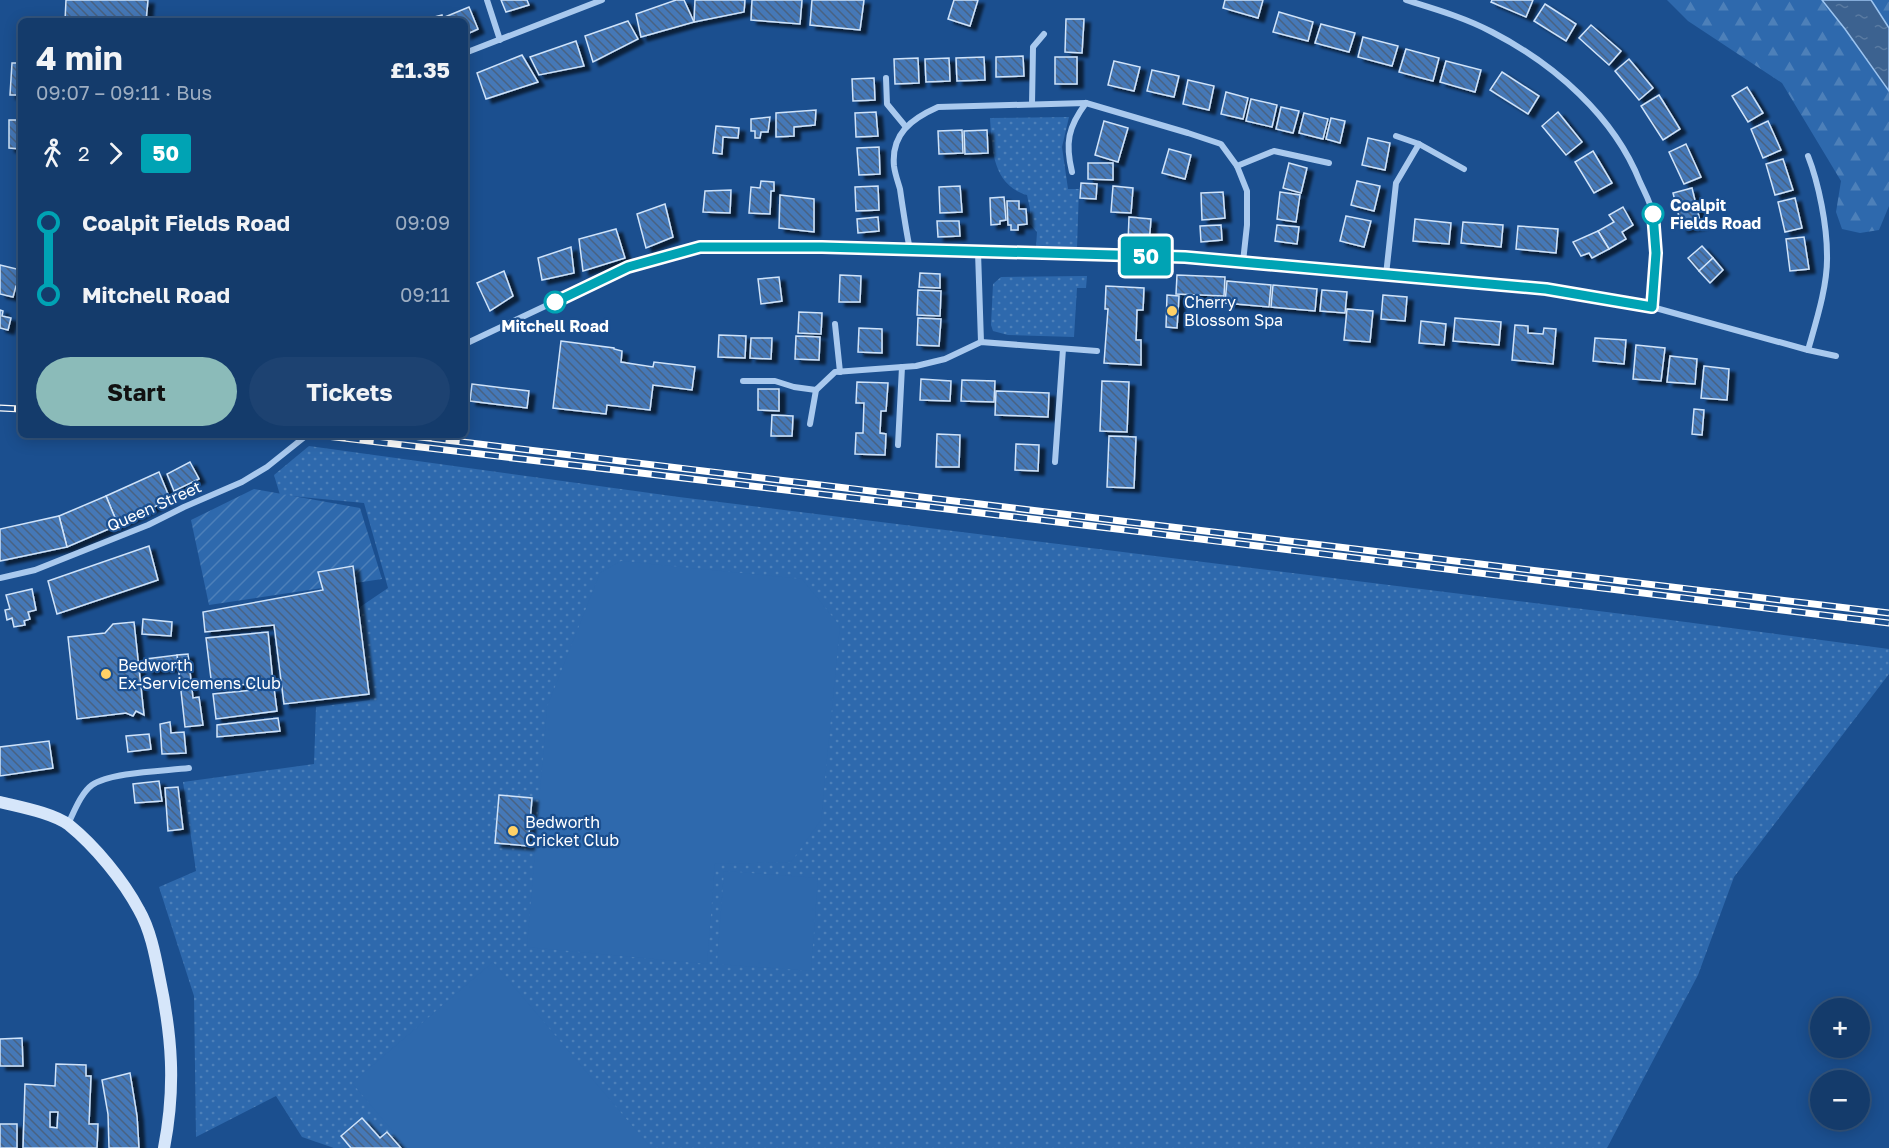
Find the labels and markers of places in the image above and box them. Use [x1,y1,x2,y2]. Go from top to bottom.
place label: Coalpit Fields Road [1670,195,1761,233]
marker: Coalpit Fields Road [1642,203,1664,225]
marker: Mitchell Road [544,291,566,313]
place label: Cherry Blossom Spa [1184,292,1283,330]
marker: Cherry Blossom Spa [1165,304,1179,318]
place label: Mitchell Road [501,316,609,336]
place label: Bedworth Ex-Servicemens Club [118,655,281,693]
marker: Bedworth Ex-Servicemens Club [99,667,113,681]
place label: Bedworth Cricket Club [525,812,619,850]
marker: Bedworth Cricket Club [506,824,520,838]

